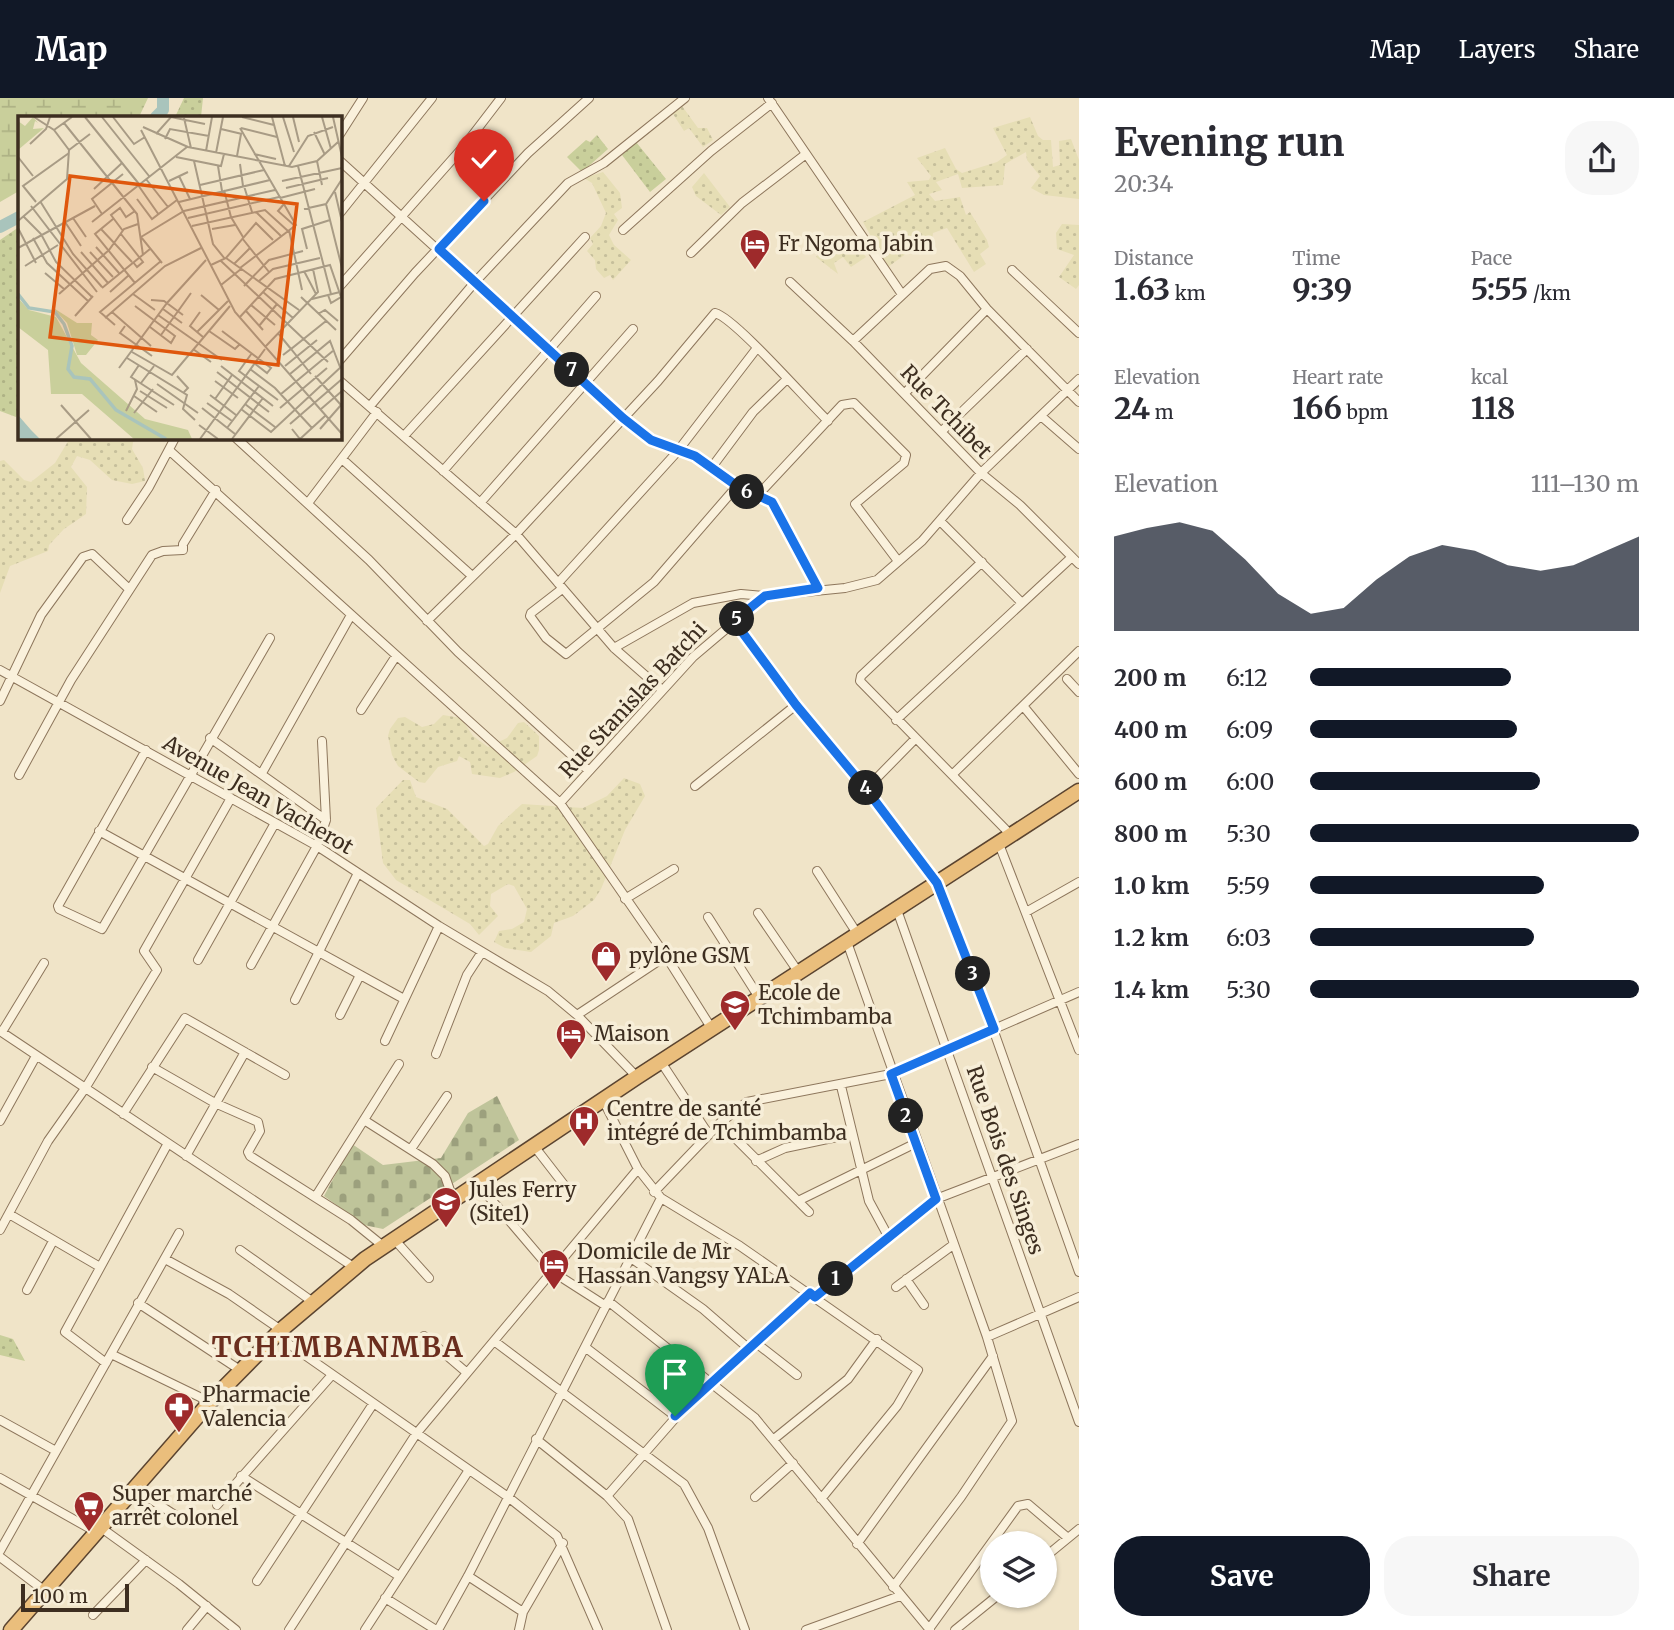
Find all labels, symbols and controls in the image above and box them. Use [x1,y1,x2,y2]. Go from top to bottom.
text: Map [35,29,108,70]
text: Map [1370,34,1421,65]
text: Layers [1459,34,1535,65]
text: Share [1573,34,1639,65]
inset map [18,116,341,439]
text: Evening run [1114,119,1345,166]
button: share [1565,121,1639,195]
pin [454,129,514,201]
icon: check [465,140,503,178]
text: 20:34 [1114,169,1173,198]
hotel icon: Fr Ngoma Jabin [738,227,772,271]
place label: Fr Ngoma Jabin [778,230,934,257]
text: Distance [1114,246,1193,270]
text: Time [1292,246,1341,270]
text: Pace [1471,246,1512,270]
text: 1.63 [1114,270,1170,308]
text: 9:39 [1292,270,1352,308]
text: 5:55 [1471,270,1528,308]
text: km [1170,281,1206,305]
text: /km [1528,281,1571,305]
pin: 7 [554,352,590,388]
text: 7 [566,357,577,381]
street label: Rue Tchibet [895,359,998,464]
text: Elevation [1114,365,1200,389]
text: Heart rate [1292,365,1383,389]
text: kcal [1471,365,1508,389]
text: 24 [1114,389,1150,427]
text: 166 [1292,389,1342,427]
text: 118 [1471,389,1515,427]
text: m [1150,400,1174,424]
text: bpm [1342,400,1388,424]
text: Elevation [1114,469,1218,498]
text: 111–130 m [1531,469,1639,498]
pin: 6 [730,474,764,510]
text: 6 [741,479,752,503]
pin: 5 [720,602,754,636]
text: 5 [731,606,742,630]
street label: Rue Stanislas Batchi [553,616,712,783]
text: 200 m [1114,663,1186,692]
text: 6:12 [1226,663,1268,692]
text: 400 m [1114,715,1188,744]
text: 6:09 [1226,715,1273,744]
street label: Avenue Jean Vacherot [157,728,358,860]
text: 600 m [1114,767,1187,796]
text: 6:00 [1226,767,1274,796]
pin: 4 [848,770,884,806]
text: 4 [859,775,872,799]
text: 800 m [1114,819,1187,848]
text: 5:30 [1226,819,1271,848]
text: 1.0 km [1114,871,1189,900]
text: 5:59 [1226,871,1270,900]
text: 1.2 km [1114,923,1189,952]
text: 6:03 [1226,923,1271,952]
shop icon: pylône GSM [589,939,623,983]
place label: pylône GSM [629,942,750,969]
pin: 3 [956,956,990,992]
text: 3 [967,961,978,985]
text: 1.4 km [1114,975,1189,1004]
text: 5:30 [1226,975,1271,1004]
place label: Ecole de Tchimbamba [758,979,892,1030]
school or university icon: Ecole de Tchimbamba [718,988,752,1032]
hotel icon: Maison [554,1017,588,1061]
place label: Maison [594,1020,669,1047]
street label: Rue Bois des Singes [960,1062,1050,1258]
place label: Centre de santé intégré de Tchimbamba [607,1095,847,1146]
pin: 2 [888,1098,923,1134]
text: 2 [900,1103,911,1127]
hospital icon: Centre de santé intégré de Tchimbamba [567,1104,601,1148]
place label: Jules Ferry (Site1) [468,1176,577,1227]
school or university icon: Jules Ferry (Site1) [429,1185,463,1229]
place label: Domicile de Mr Hassan Vangsy YALA [577,1238,789,1289]
hotel icon: Domicile de Mr Hassan Vangsy YALA [537,1247,571,1291]
pin: 1 [818,1262,854,1296]
text: 1 [831,1266,840,1290]
district label: TCHIMBANMBA [211,1329,465,1365]
pin [645,1344,705,1416]
icon: arrive [656,1355,694,1393]
place label: Pharmacie Valencia [201,1381,310,1432]
pharmacy icon: Pharmacie Valencia [162,1390,196,1434]
place label: Super marché arrêt colonel [112,1480,252,1531]
supermarket icon: Super marché arrêt colonel [72,1489,106,1533]
map controls [980,1531,1057,1608]
button: layers [980,1531,1057,1608]
button: Save [1114,1536,1370,1616]
button: Share [1384,1536,1639,1616]
scale bar [21,1581,130,1613]
text: 100 m [32,1584,88,1608]

